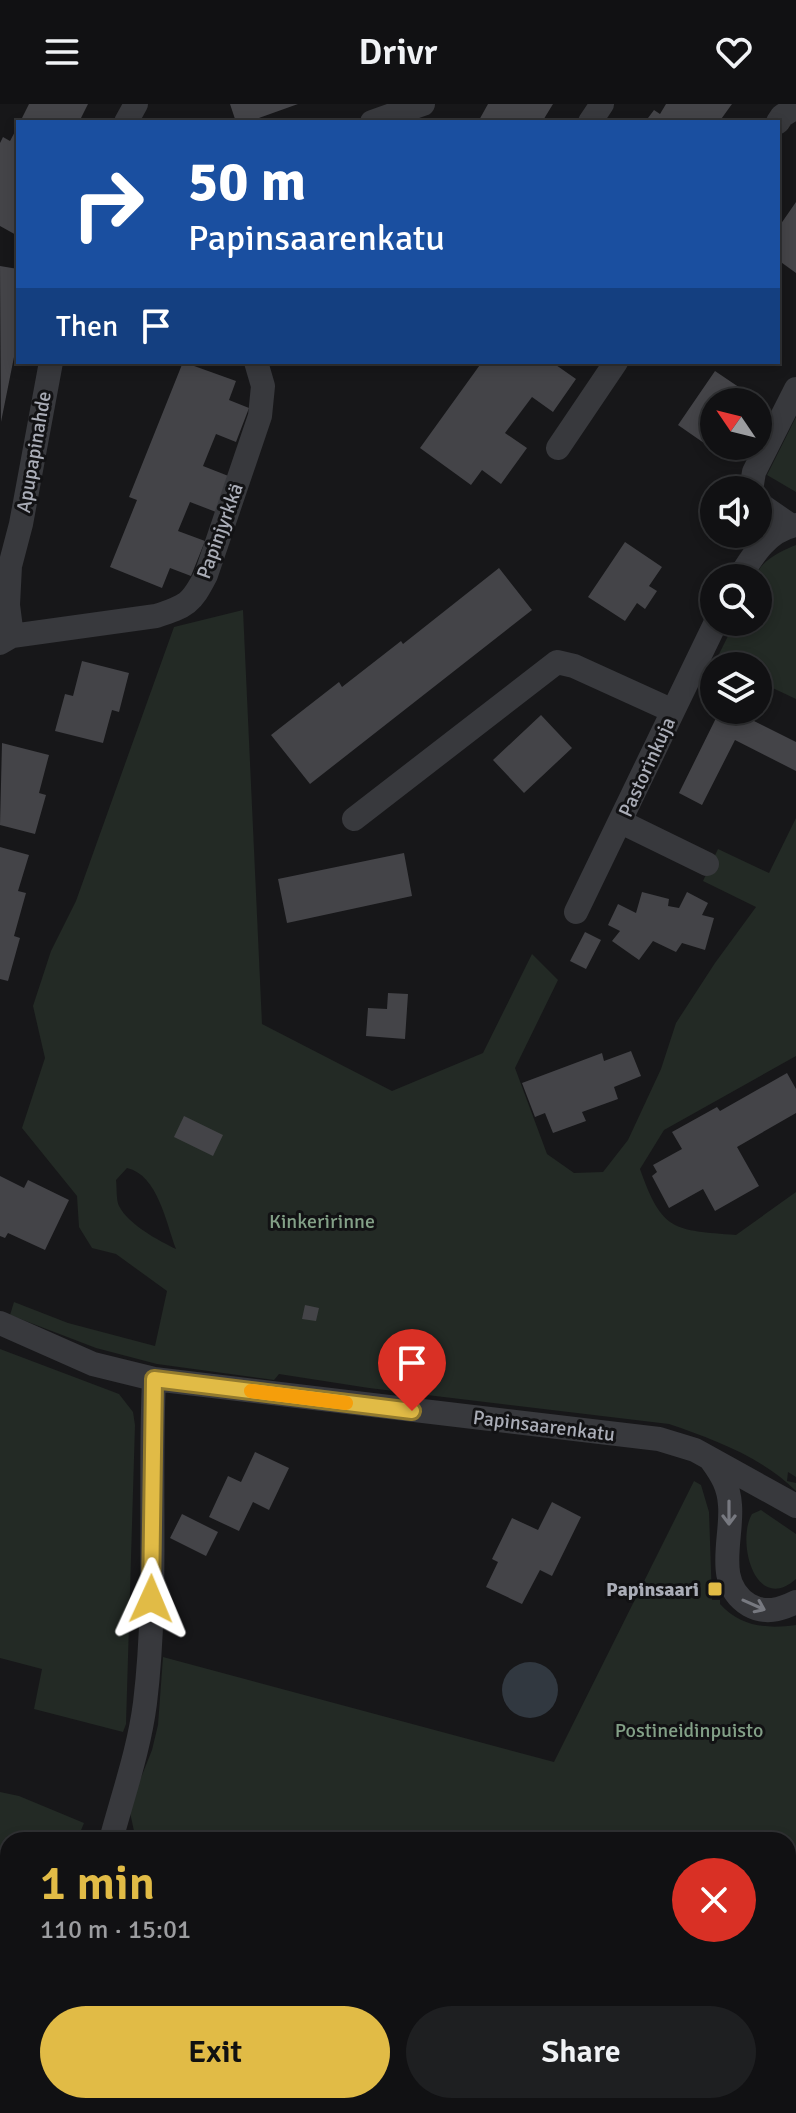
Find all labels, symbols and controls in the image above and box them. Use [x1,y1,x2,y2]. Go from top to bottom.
icon: menu [40,30,84,74]
text: Drivr [359,30,437,75]
icon: heart [712,30,756,74]
text: 50 m [188,147,306,216]
icon: right [56,152,160,256]
text: Papinsaarenkatu [188,216,445,261]
icon: arrive [134,304,178,348]
text: Then [56,308,118,345]
north arrow [700,388,772,460]
map controls [700,388,772,724]
street label: Apupapinahde [11,389,57,515]
button: sound [700,476,772,548]
street label: Papinjyrkkä [191,480,249,582]
button: search [700,564,772,636]
button: layers [700,652,772,724]
street label: Pastorinkuja [613,713,681,821]
park label: Kinkeririnne [269,1209,375,1234]
pin [378,1329,446,1411]
icon: arrive [390,1341,434,1385]
street label: Papinsaarenkatu [472,1405,616,1447]
one-way arrow [722,1499,737,1526]
position arrow [109,1557,193,1641]
place label: Papinsaari [606,1577,699,1602]
marker: Papinsaari [706,1580,724,1598]
one-way arrow [742,1599,766,1614]
park label: Postineidinpuisto [615,1718,763,1743]
text: 1 min [40,1854,155,1913]
button: close [672,1858,756,1942]
text: 110 m · 15:01 [40,1914,191,1946]
button: Exit [40,2006,390,2098]
button: Share [406,2006,756,2098]

